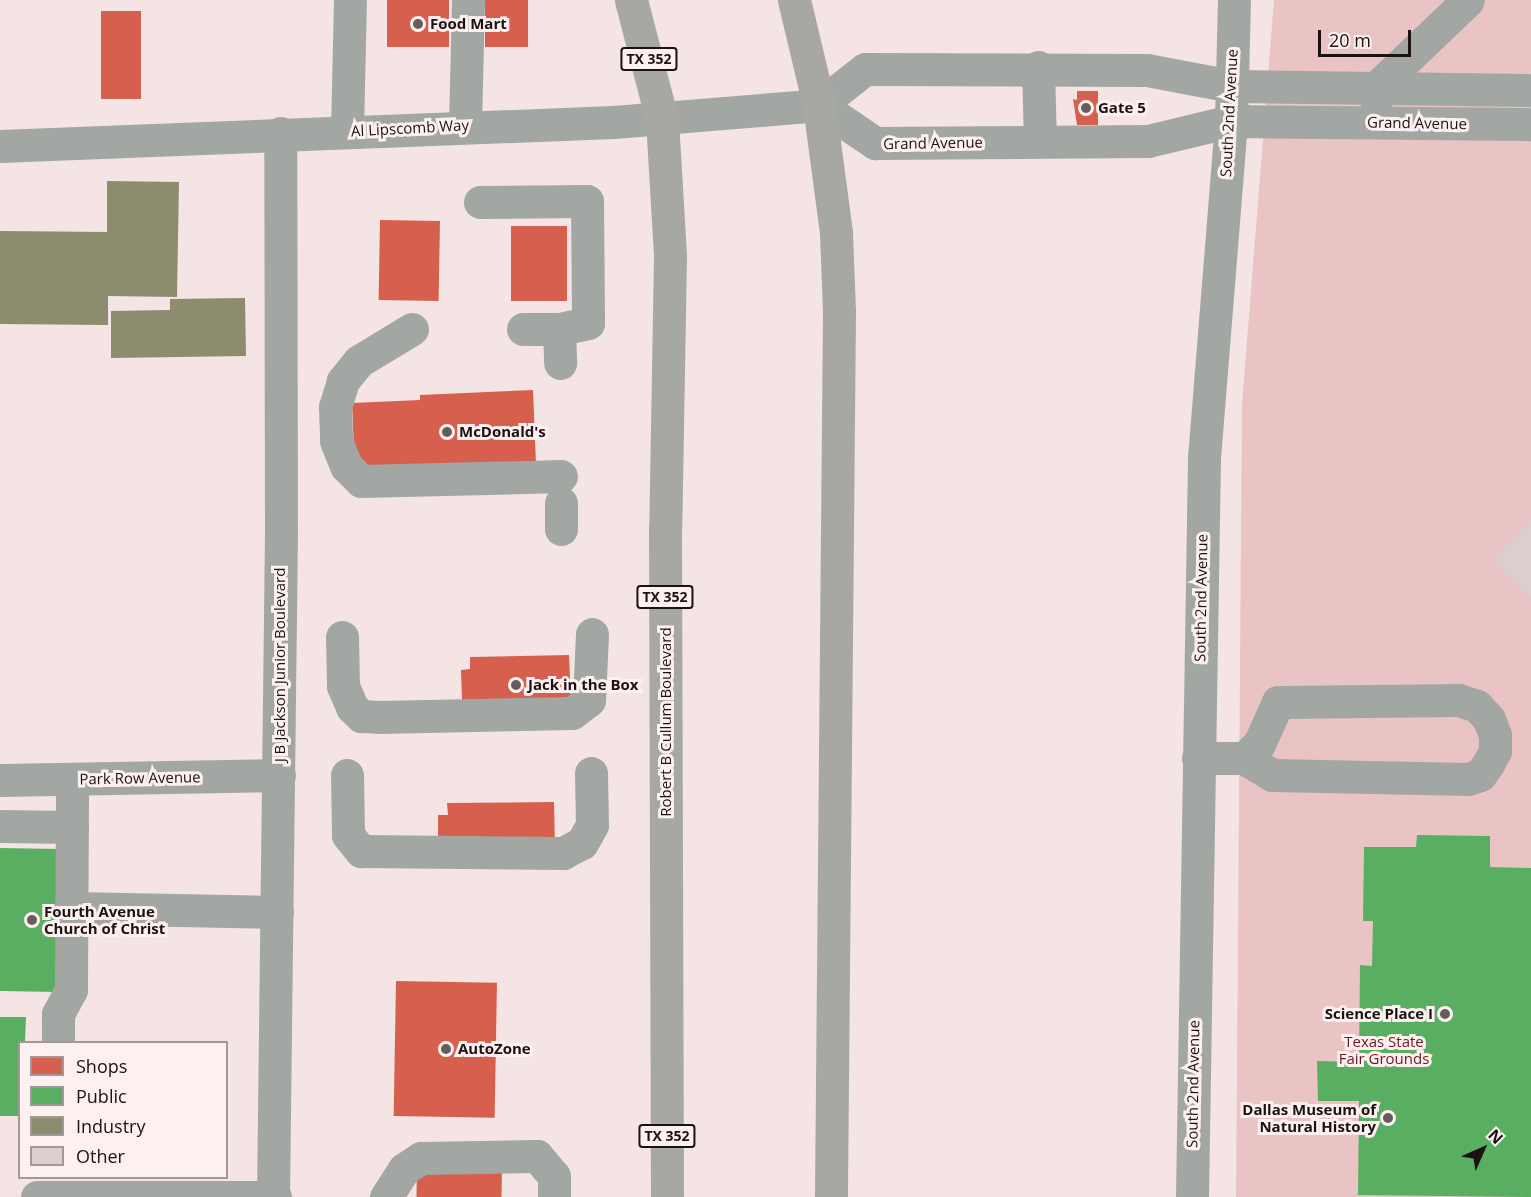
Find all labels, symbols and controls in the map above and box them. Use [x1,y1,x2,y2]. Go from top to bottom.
place label: Food Mart [430,15,507,33]
marker: Food Mart [411,17,425,31]
scale bar [1321,18,1414,56]
text: 20 m [1329,28,1371,52]
road number: TX 352 [619,48,679,70]
street label: South 2nd Avenue [1217,49,1241,177]
place label: Gate 5 [1098,99,1146,117]
marker: Gate 5 [1079,101,1093,115]
street label: Grand Avenue [1367,113,1467,133]
street label: Al Lipscomb Way [351,116,469,140]
street label: Grand Avenue [883,133,983,153]
place label: McDonald's [459,423,546,441]
marker: McDonald's [440,425,454,439]
street label: South 2nd Avenue [1191,534,1211,662]
street label: J B Jackson Junior Boulevard [271,568,289,762]
road number: TX 352 [635,586,695,608]
street label: Robert B Cullum Boulevard [657,627,675,817]
place label: Jack in the Box [528,676,638,694]
marker: Jack in the Box [509,678,523,692]
street label: Park Row Avenue [79,768,201,788]
place label: Fourth Avenue Church of Christ [44,902,165,937]
marker: Fourth Avenue Church of Christ [25,913,39,927]
place label: Science Place I [1325,1005,1433,1023]
marker: Science Place I [1438,1007,1452,1021]
street label: South 2nd Avenue [1183,1020,1203,1148]
park label: Texas State Fair Grounds [1339,1032,1429,1067]
place label: AutoZone [458,1040,531,1058]
legend [18,1041,228,1179]
marker: AutoZone [439,1042,453,1056]
text: Shops [76,1054,127,1078]
text: Public [76,1084,127,1108]
place label: Dallas Museum of Natural History [1242,1100,1376,1135]
marker: Dallas Museum of Natural History [1381,1111,1395,1125]
text: Industry [76,1114,146,1138]
north arrow [1453,1119,1513,1179]
text: N [1483,1124,1508,1149]
road number: TX 352 [637,1125,697,1147]
text: Other [76,1144,125,1168]

